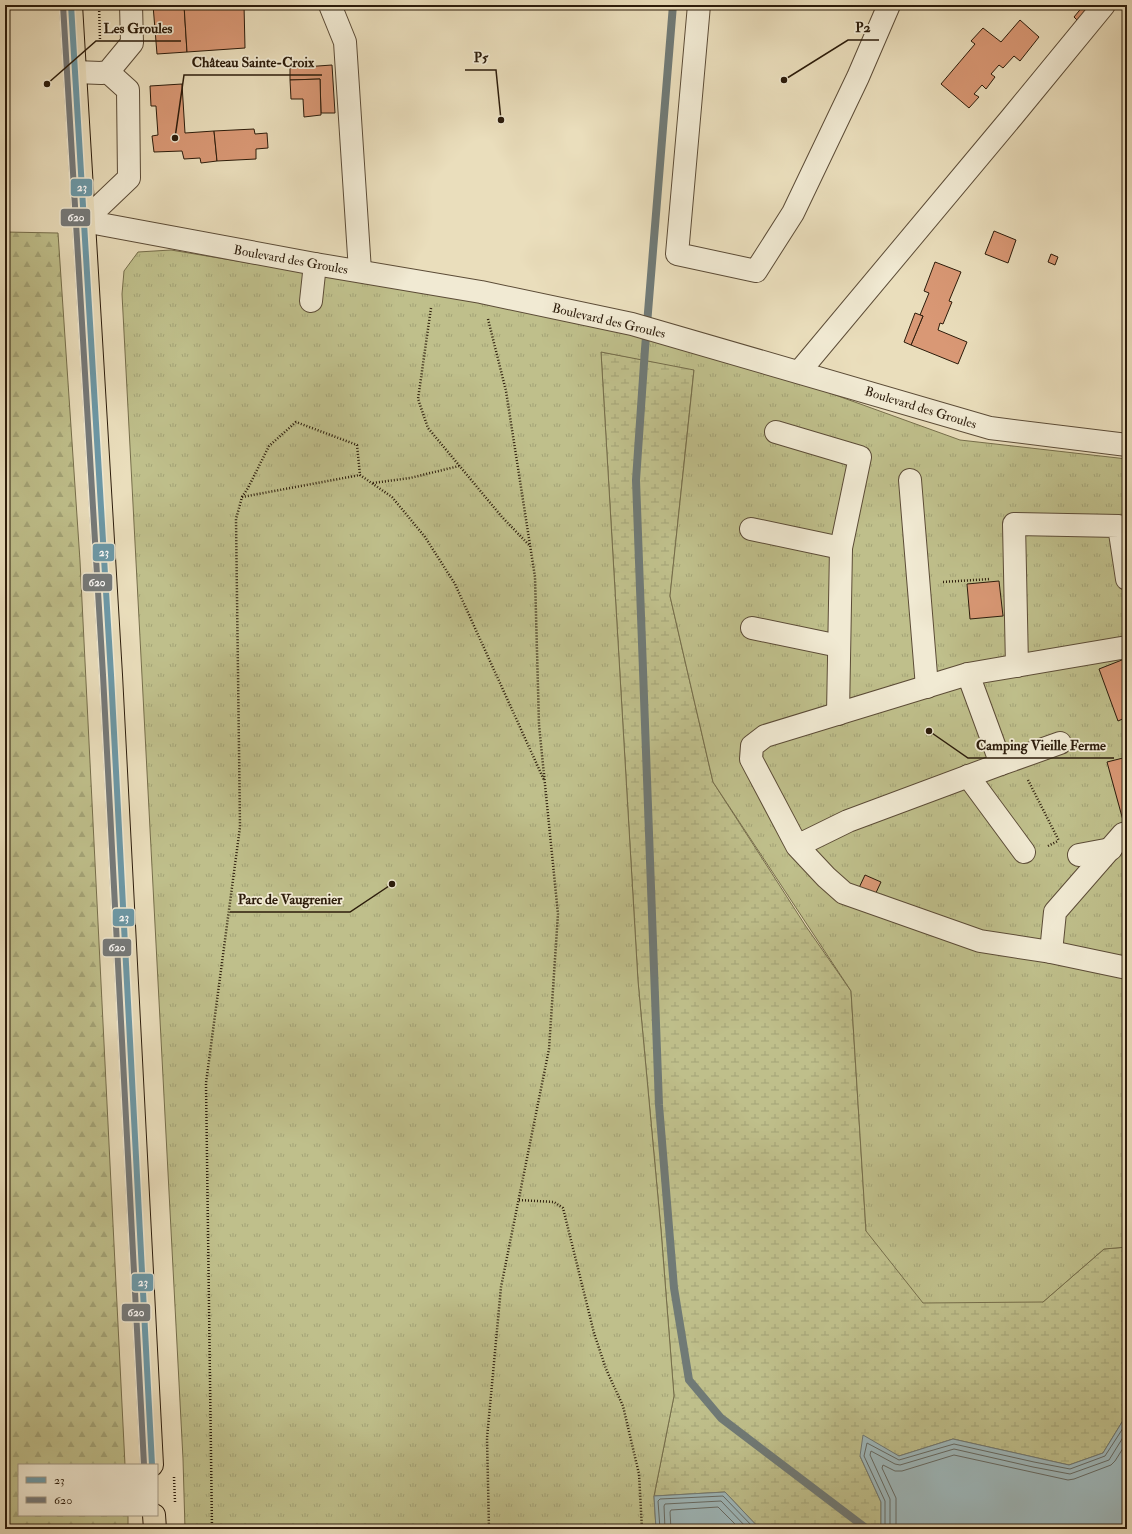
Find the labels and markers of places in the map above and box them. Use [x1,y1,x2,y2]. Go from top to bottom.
callout: P2 [848,14,879,40]
callout: Les Groules [96,15,181,41]
callout: P5 [465,44,496,70]
callout: Château Sainte-Croix [184,49,322,75]
callout: Camping Vieille Ferme [968,732,1114,758]
callout: Parc de Vaugrenier [230,886,350,912]

